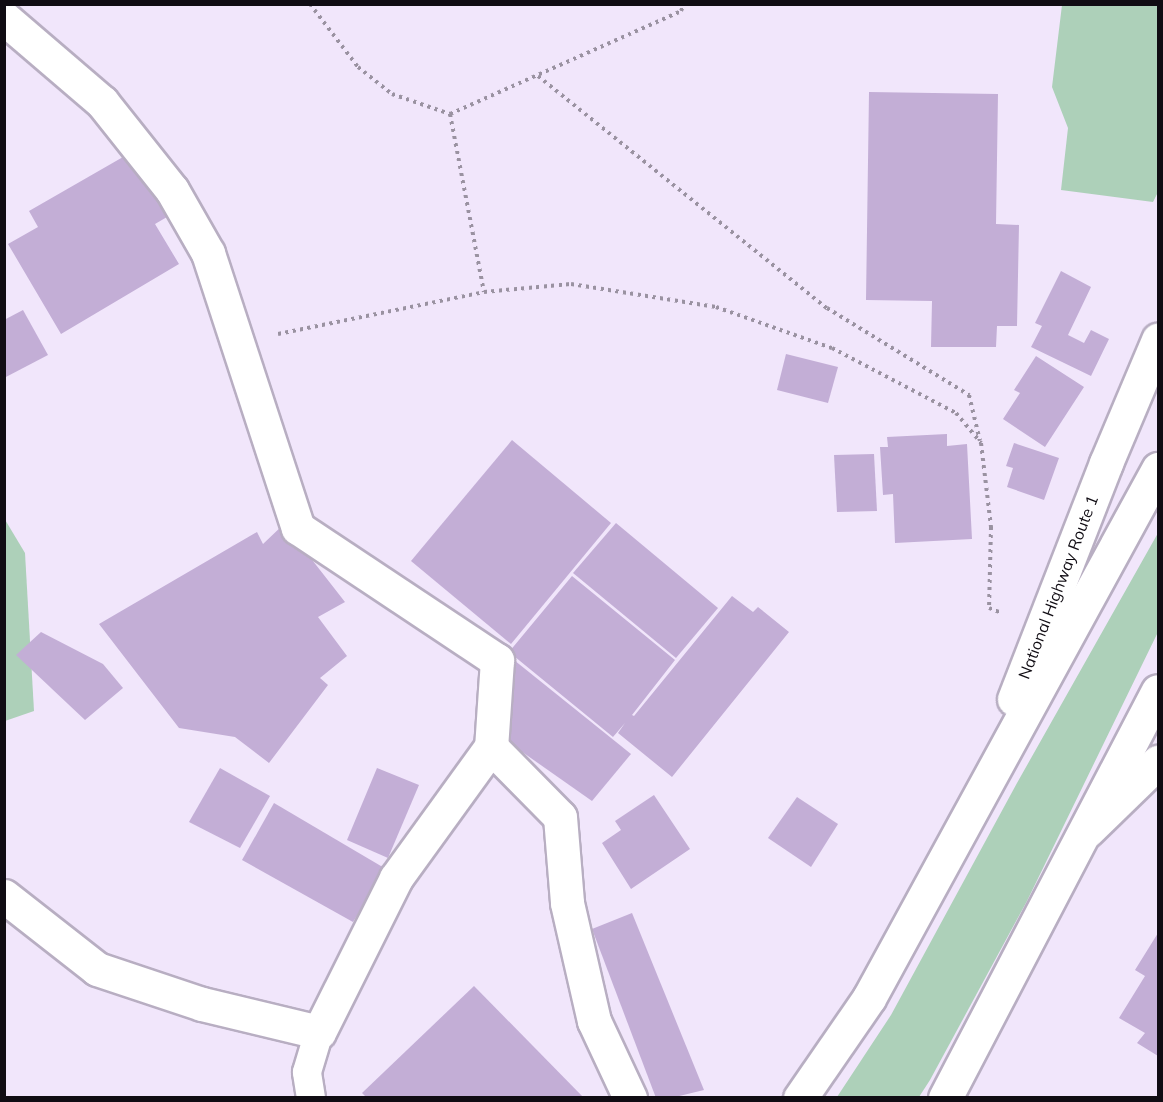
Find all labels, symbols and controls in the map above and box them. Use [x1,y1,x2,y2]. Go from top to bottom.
street label: National Highway Route 1 [1014,492,1102,682]

